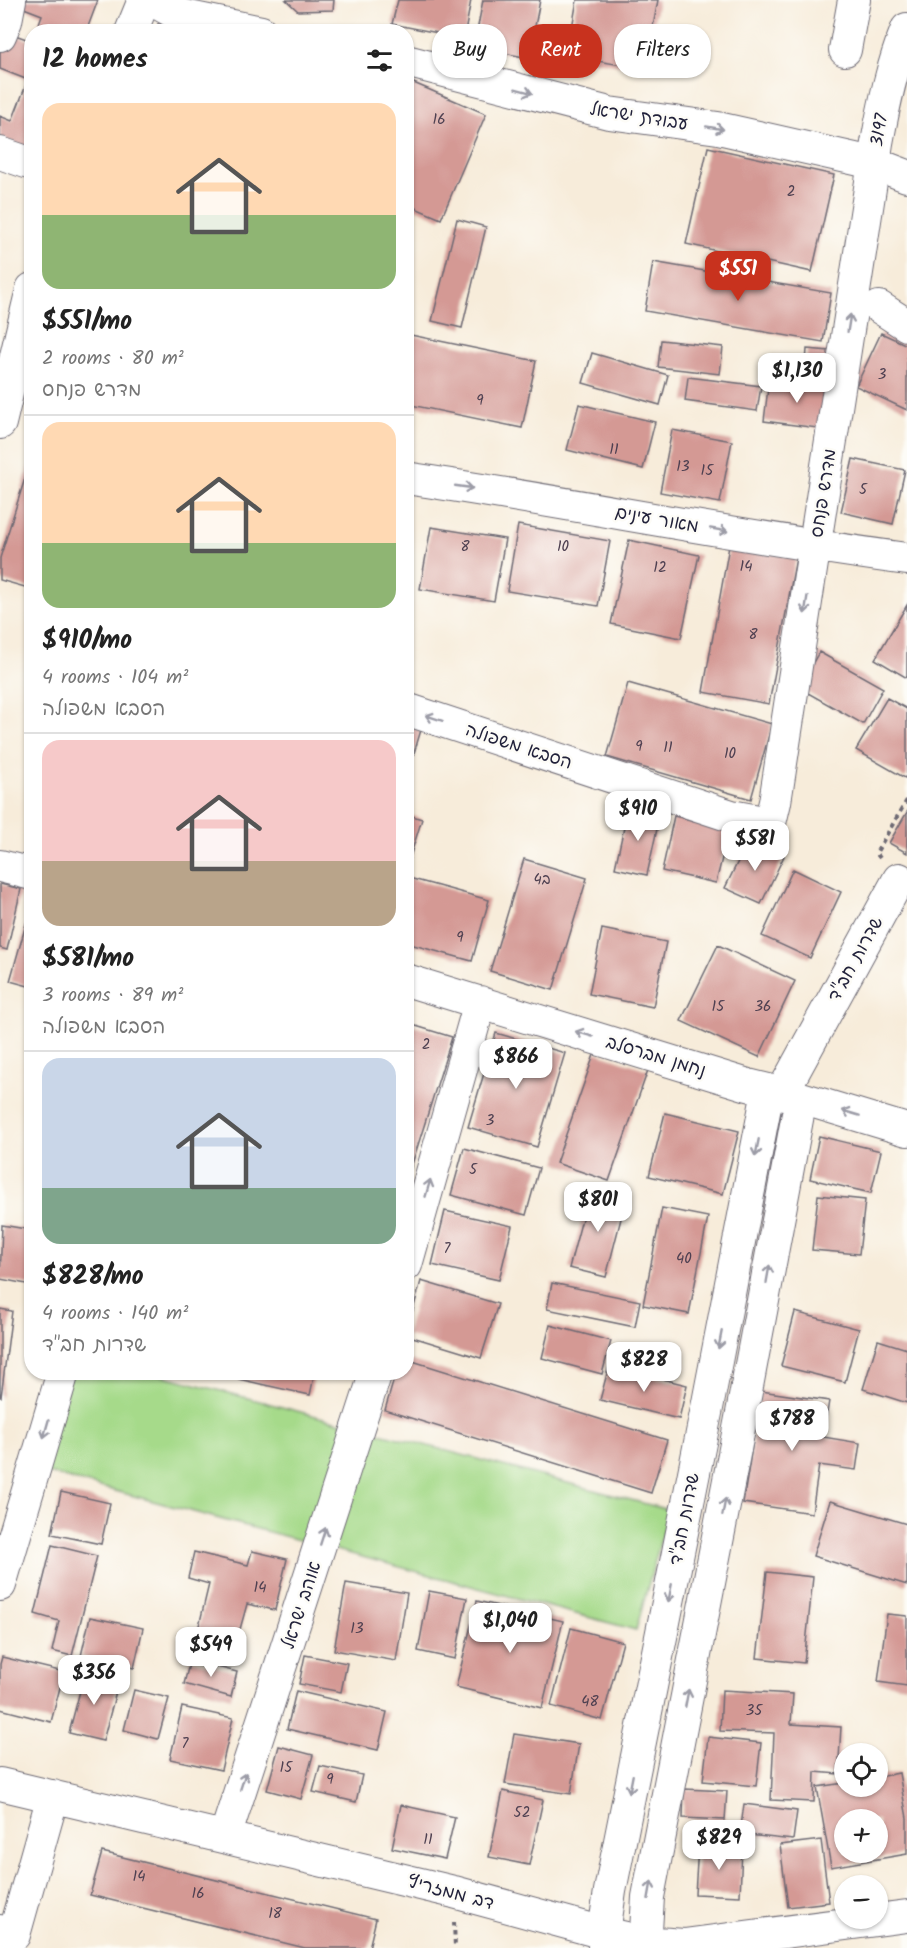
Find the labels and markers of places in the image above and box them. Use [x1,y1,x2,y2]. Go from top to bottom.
pin: $551 [702,251,774,302]
pin: $1,130 [748,353,846,404]
pin: $910 [602,791,674,842]
pin: $581 [719,821,791,872]
pin: $866 [480,1039,552,1090]
pin: $801 [562,1182,634,1233]
pin: $828 [608,1342,680,1393]
pin: $788 [756,1401,828,1452]
pin: $1,040 [461,1603,559,1654]
pin: $549 [175,1627,247,1678]
pin: $356 [58,1655,130,1706]
pin: $829 [683,1820,755,1871]

